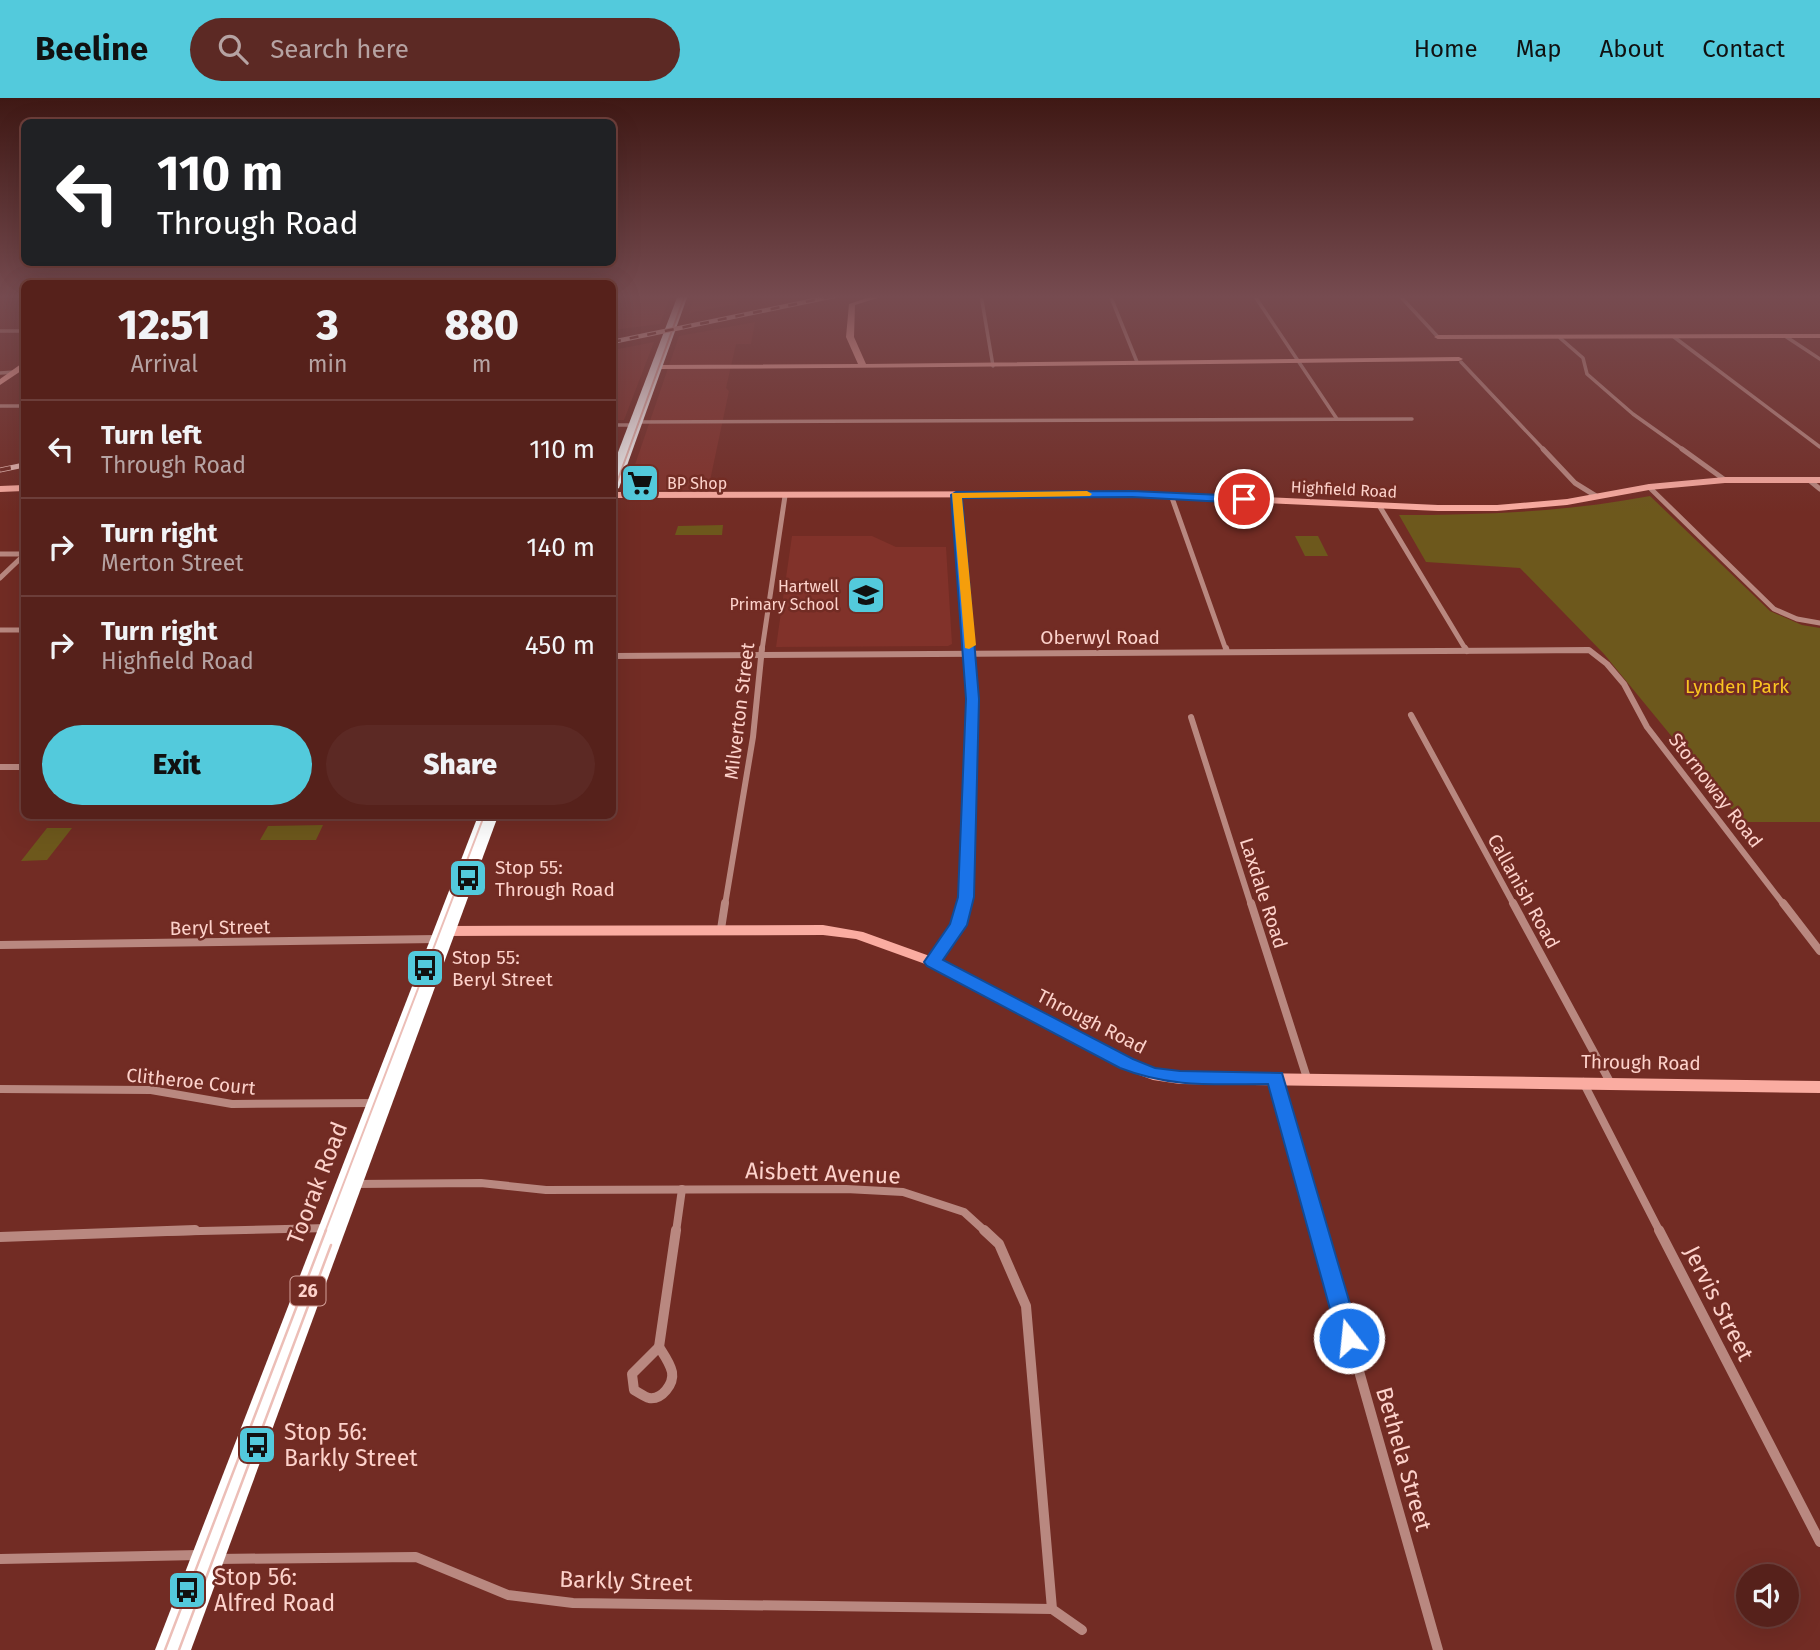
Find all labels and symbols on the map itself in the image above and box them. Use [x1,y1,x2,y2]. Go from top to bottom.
supermarket icon: BP Shop [619,462,661,504]
pin [1214,469,1274,529]
place label: BP Shop [667,474,727,493]
street label: Highfield Road [1290,477,1398,502]
school or university icon: Hartwell Primary School [845,574,887,616]
place label: Hartwell Primary School [730,577,839,614]
street label: Oberwyl Road [1040,626,1160,649]
street label: Milverton Street [720,641,759,781]
park label: Lynden Park [1685,675,1789,698]
street label: Stornoway Road [1664,728,1768,852]
street label: Callanish Road [1483,830,1564,952]
street label: Laxdale Road [1235,835,1292,951]
place label: Stop 55: Through Road [495,856,615,901]
bus stop icon: Stop 55: Through Road [447,857,489,899]
street label: Beryl Street [169,915,271,940]
place label: Stop 55: Beryl Street [452,946,553,991]
bus stop icon: Stop 55: Beryl Street [404,947,446,989]
street label: Through Road [1033,984,1150,1059]
street label: Through Road [1581,1050,1701,1075]
street label: Clitheroe Court [125,1063,257,1100]
street label: Toorak Road [281,1118,353,1248]
street label: Aisbett Avenue [745,1156,901,1190]
street label: Jervis Street [1678,1241,1760,1366]
road number: 26 [290,1276,326,1306]
position arrow [1312,1301,1386,1375]
street label: Bethela Street [1370,1384,1438,1535]
place label: Stop 56: Barkly Street [284,1418,418,1472]
bus stop icon: Stop 56: Barkly Street [236,1424,278,1466]
place label: Stop 56: Alfred Road [214,1563,335,1617]
street label: Barkly Street [559,1565,694,1597]
bus stop icon: Stop 56: Alfred Road [166,1569,208,1611]

